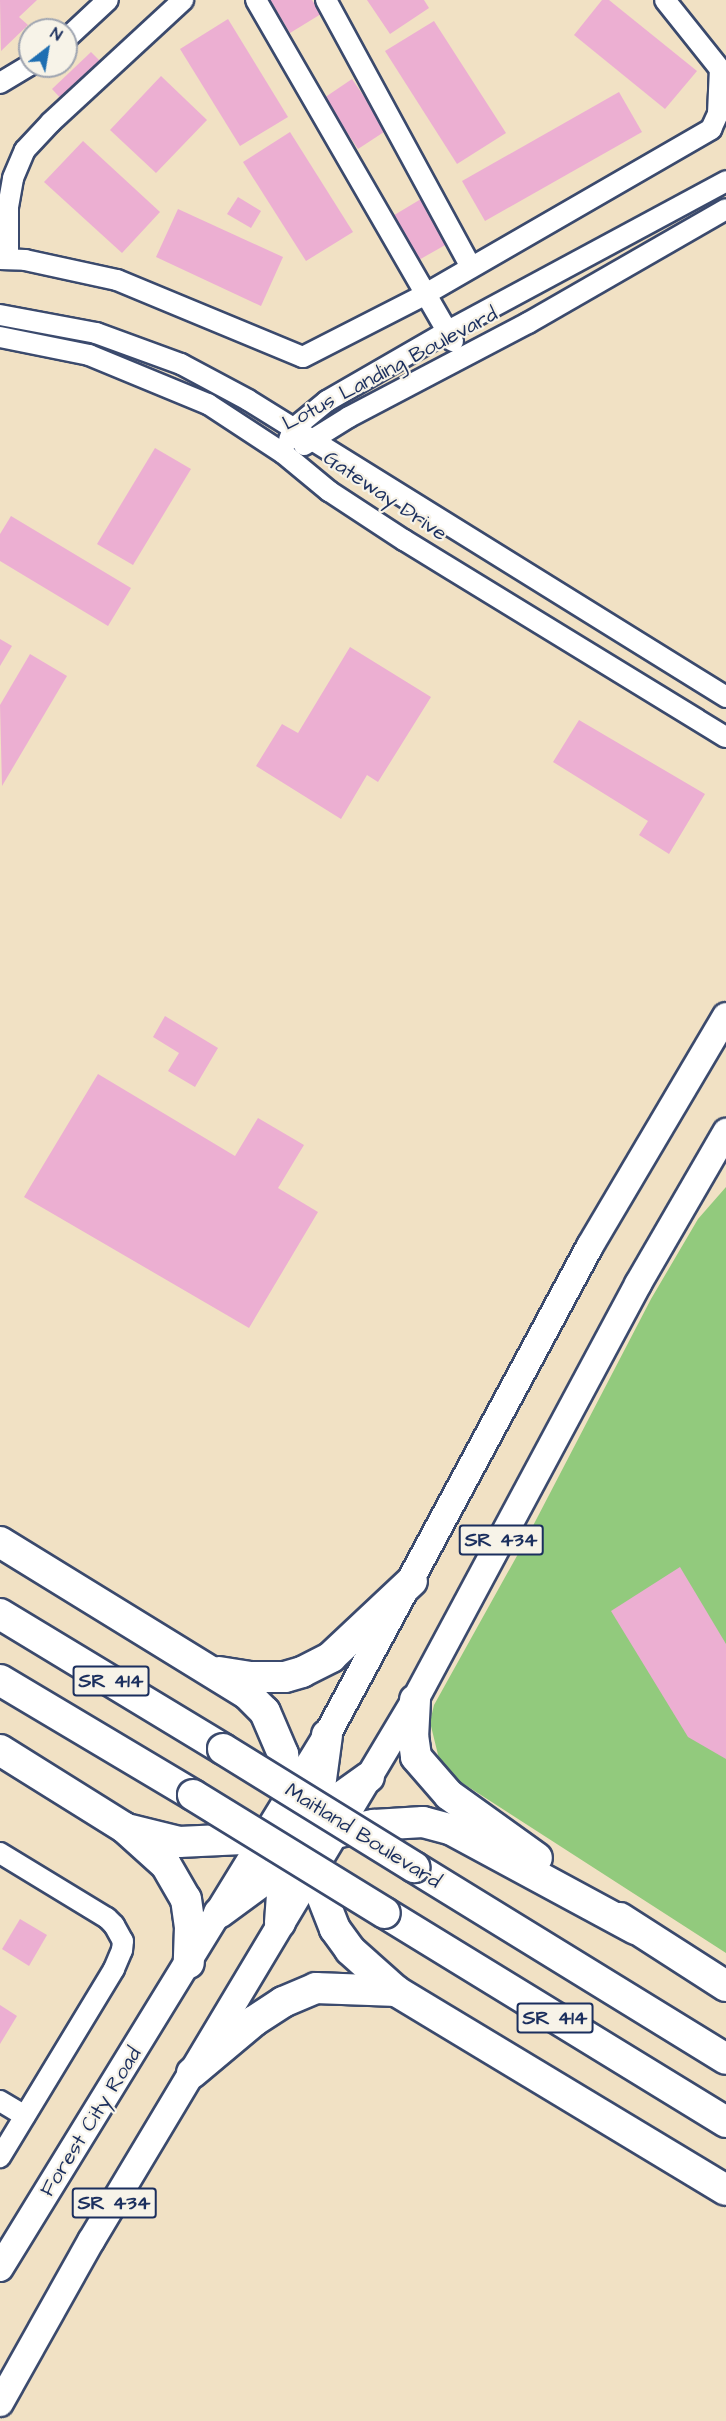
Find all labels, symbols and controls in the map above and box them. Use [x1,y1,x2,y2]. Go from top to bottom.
north arrow [18,18,78,78]
text: N [46,22,66,46]
street label: Lotus Landing Boulevard [278,302,502,436]
street label: Gateway Drive [319,445,451,547]
road number: SR 434 [458,1523,544,1557]
road number: SR 414 [72,1664,150,1698]
street label: Maitland Boulevard [280,1778,446,1894]
road number: SR 414 [516,2001,594,2035]
street label: Forest City Road [35,2043,147,2201]
road number: SR 434 [70,2186,158,2220]

